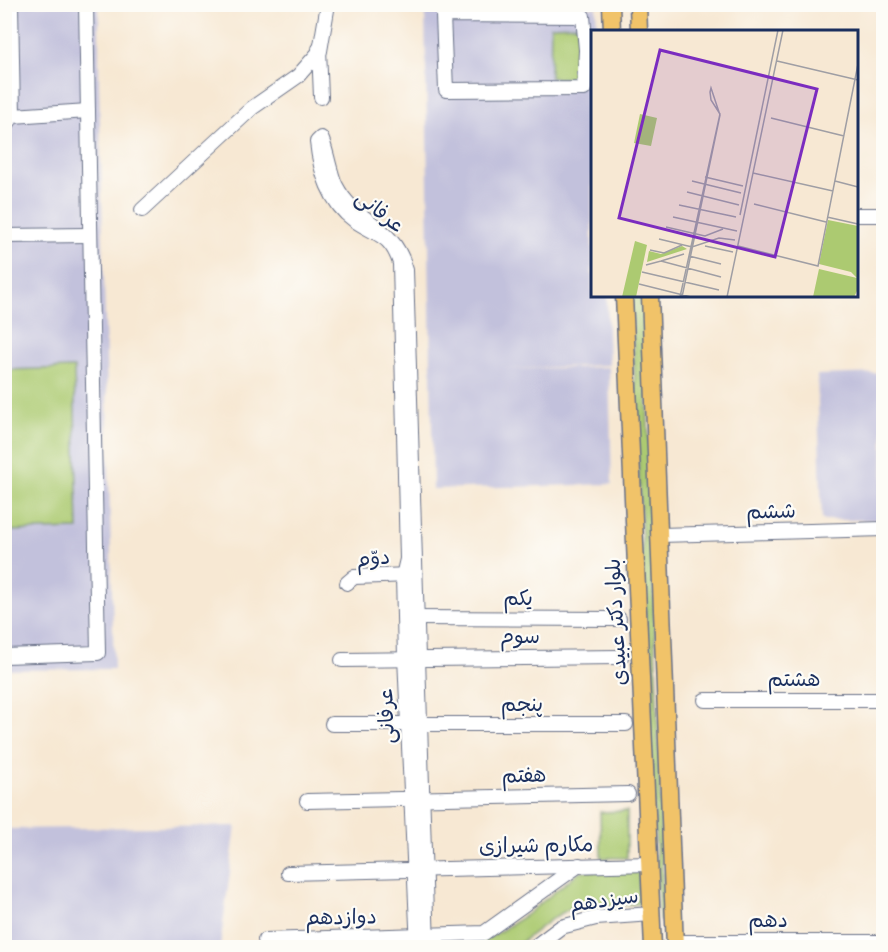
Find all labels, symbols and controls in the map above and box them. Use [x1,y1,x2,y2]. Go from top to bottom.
inset map [591,30,858,297]
street label: عرفانی [348,184,410,241]
street label: ششم [746,498,796,528]
street label: دوّم [355,543,392,577]
street label: بلوار دکتر عبیدی [600,558,636,686]
street label: یکم [503,585,533,615]
street label: سوم [500,623,540,653]
street label: هشتم [767,666,821,696]
street label: عرفانی [372,688,404,744]
street label: پنجم [501,691,543,721]
street label: هفتم [501,762,547,792]
street label: مکارم شیرازی [479,831,594,863]
street label: سیزدهم [568,882,641,922]
street label: دوازدهم [305,903,377,935]
street label: دهم [748,907,788,937]

